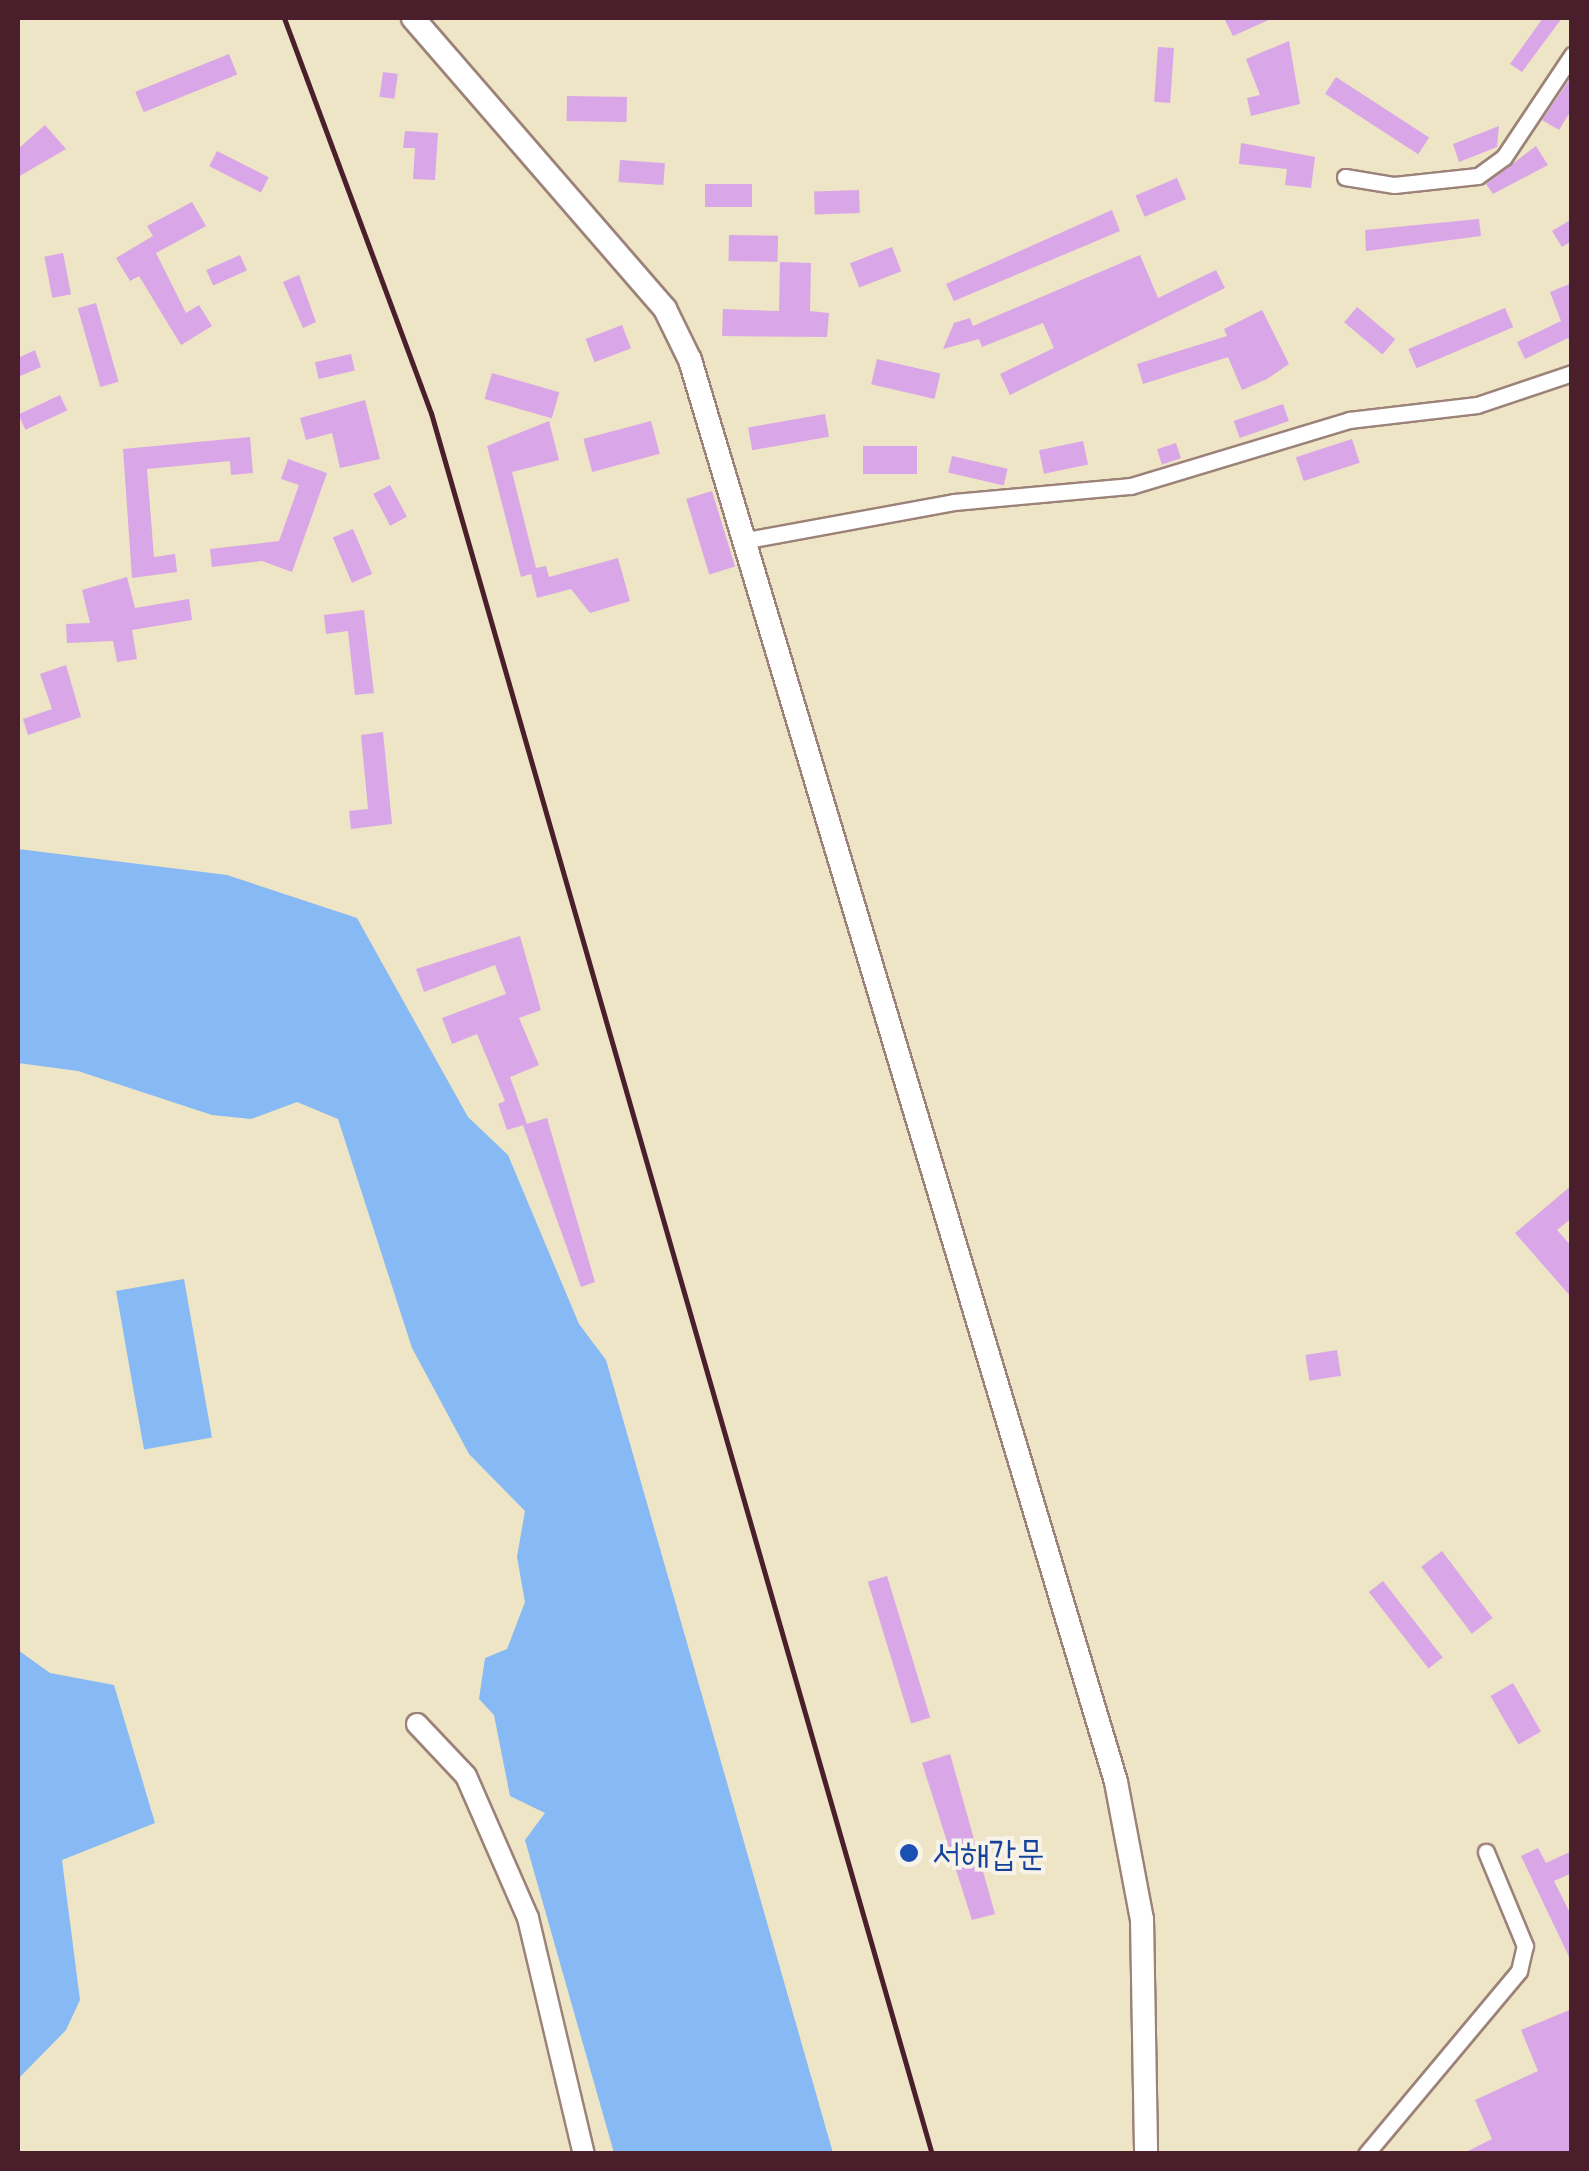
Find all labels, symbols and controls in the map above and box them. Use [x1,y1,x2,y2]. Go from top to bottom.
place label: 서해갑문 [932,1832,1045,1874]
marker: 서해갑문 [896,1840,922,1866]

